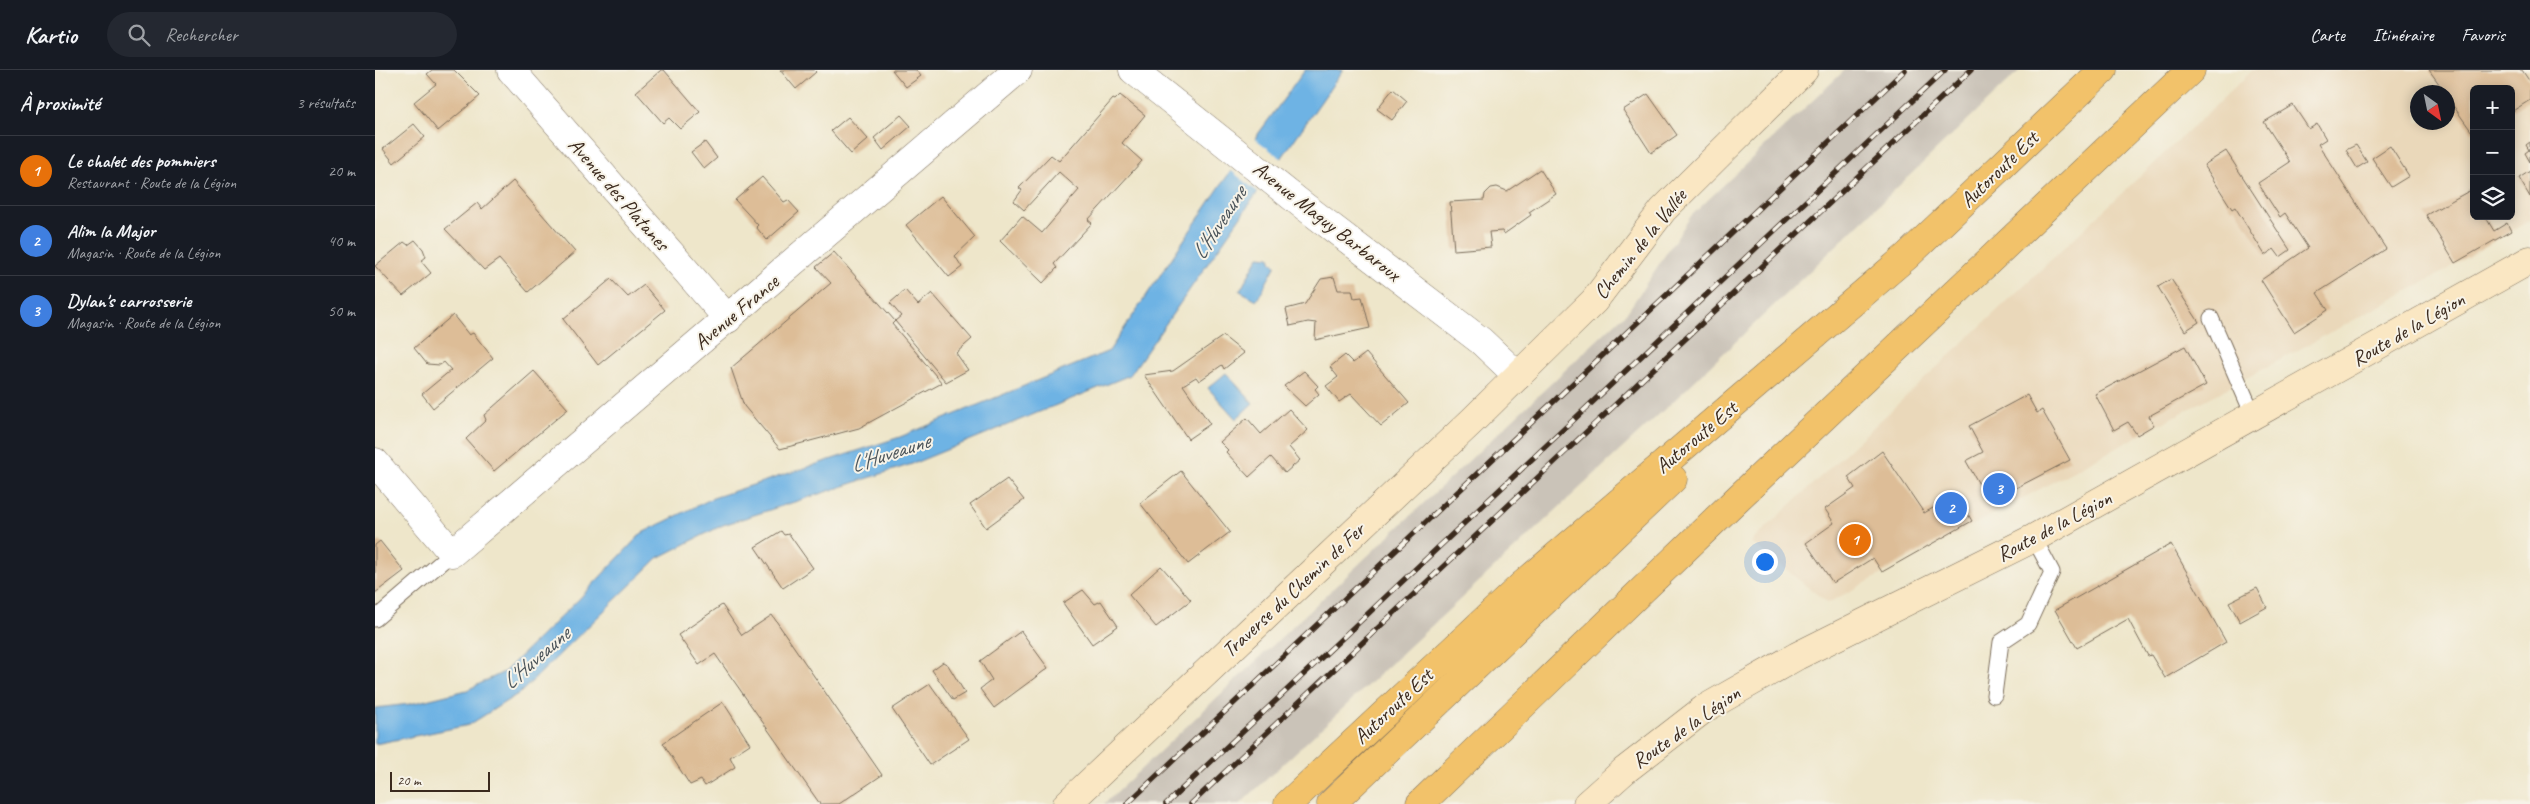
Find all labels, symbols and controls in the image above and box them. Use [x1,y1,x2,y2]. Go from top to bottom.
search box [107,12,457,57]
text: Kartio [25,20,77,50]
icon: search [125,21,153,49]
text: Rechercher [165,23,238,47]
text: Carte [2310,24,2345,46]
text: Itinéraire [2373,24,2434,46]
text: Favoris [2462,24,2505,46]
north arrow [2410,85,2455,130]
map controls [2470,85,2515,220]
button: + [2470,85,2515,130]
text: À proximité [20,90,100,116]
text: 3 résultats [296,93,355,113]
street label: Autoroute Est [1954,124,2045,213]
button: − [2470,130,2515,175]
street label: Avenue des Platanes [563,132,676,257]
text: Le chalet des pommiers [67,149,215,173]
street label: Avenue Maguy Barbaroux [1248,155,1407,288]
text: 1 [32,161,40,181]
text: 20 m [328,161,355,181]
text: Restaurant · Route de la Légion [67,173,236,193]
button: layers [2470,175,2515,220]
water label: L'Huveaune [1185,178,1255,265]
street label: Chemin de la Vallée [1588,182,1694,304]
text: Alim la Major [67,219,155,243]
text: 2 [32,231,40,251]
text: 40 m [328,231,355,251]
text: Magasin · Route de la Légion [67,243,220,263]
street label: Avenue France [688,268,785,355]
street label: Route de la Légion [2347,286,2470,372]
text: Dylan's carrosserie [67,289,191,313]
text: 3 [32,301,40,321]
text: 50 m [328,301,355,321]
text: Magasin · Route de la Légion [67,313,220,333]
street label: Autoroute Est [1650,394,1744,479]
water label: L'Huveaune [847,426,937,479]
pin: 3 [1983,470,2015,508]
street label: Route de la Légion [1992,485,2116,567]
pin: 2 [1935,489,1967,527]
street label: Traverse du Chemin de Fer [1216,515,1372,663]
pin: 1 [1839,521,1871,559]
your location [1752,549,1778,575]
water label: L'Huveaune [496,618,579,695]
street label: Autoroute Est [1348,661,1440,749]
street label: Route de la Légion [1627,680,1746,774]
scale bar [390,769,490,792]
text: 20 m [397,772,421,789]

